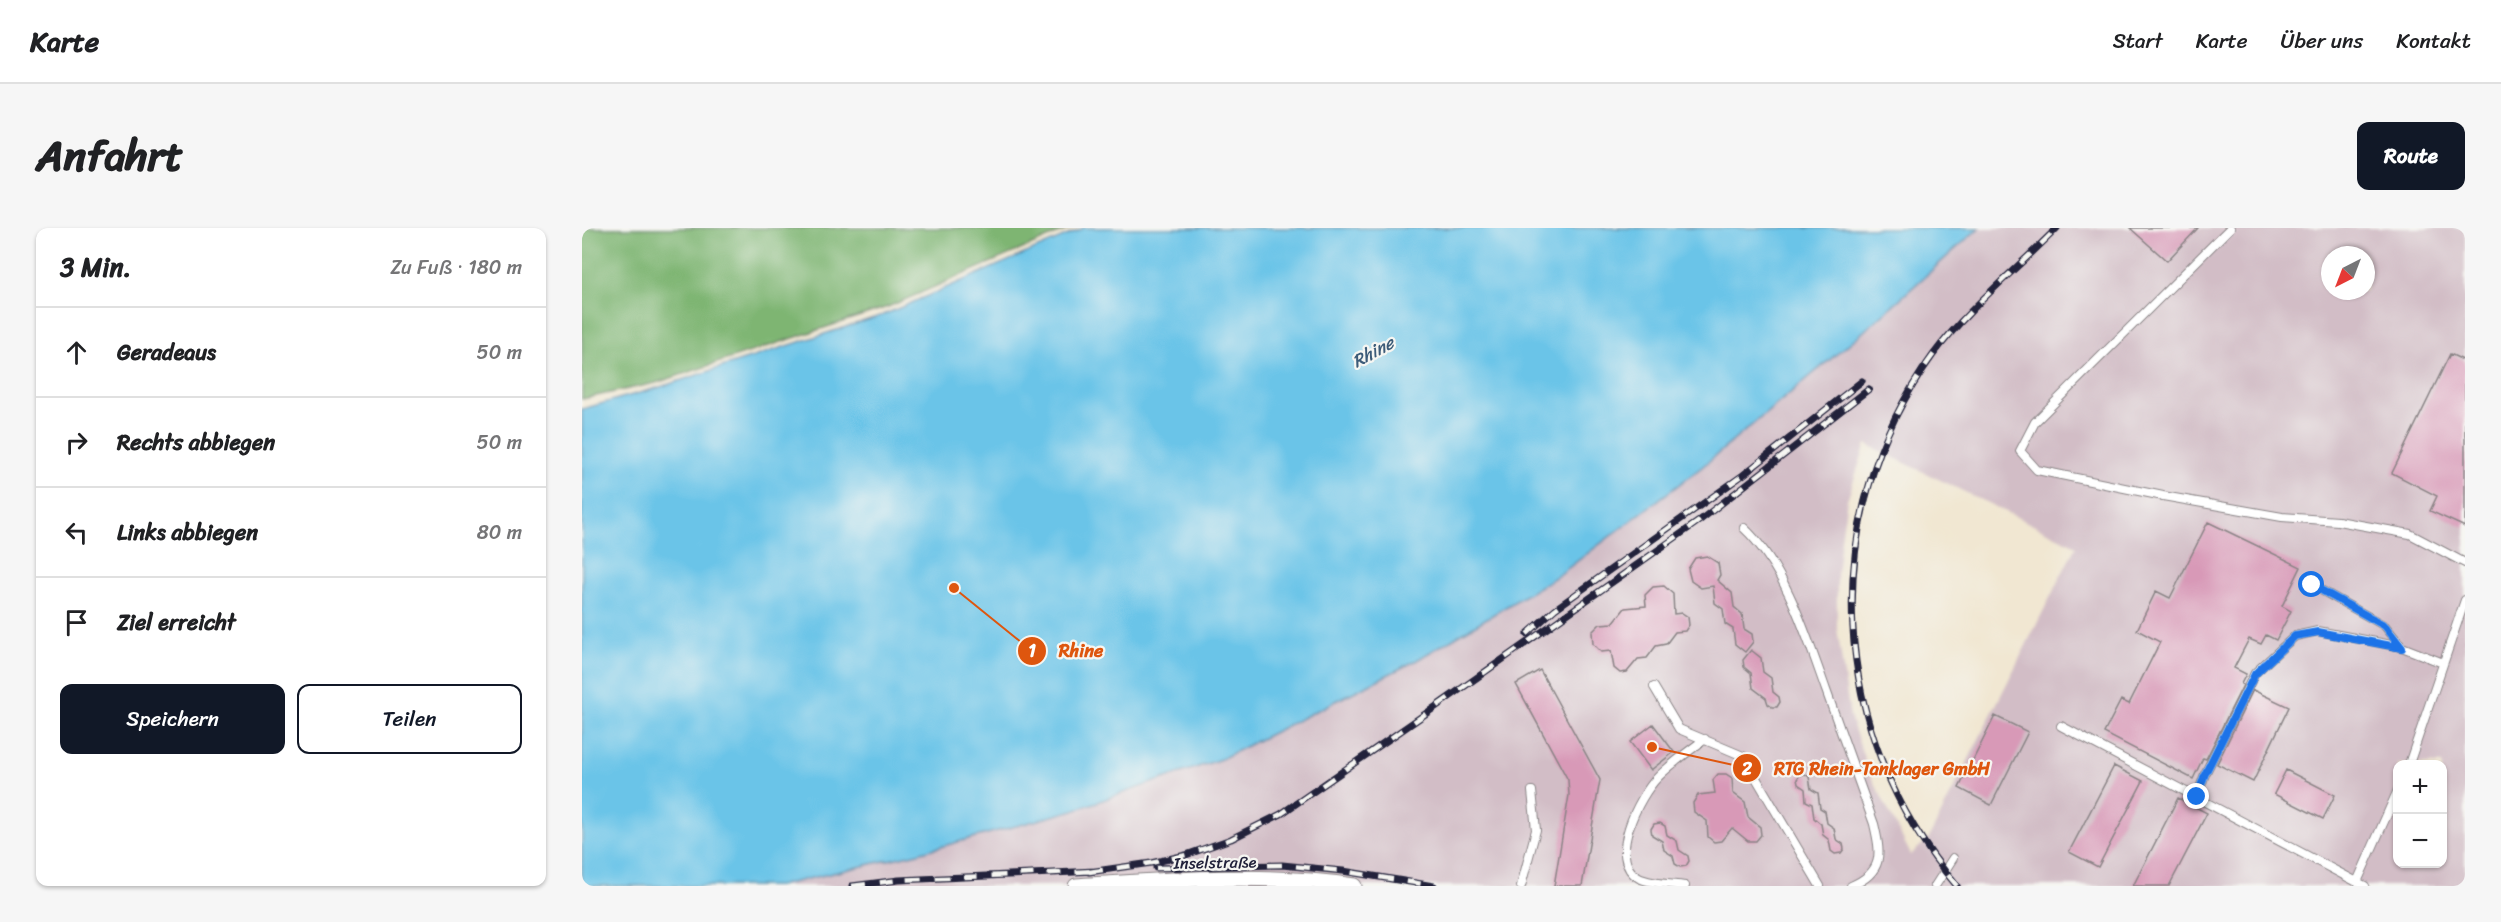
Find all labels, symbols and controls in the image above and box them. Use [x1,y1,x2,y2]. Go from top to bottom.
text: Karte [30,17,99,66]
text: Start [2113,22,2163,60]
text: Karte [2196,22,2248,60]
text: Über uns [2281,22,2363,60]
text: Kontakt [2396,22,2471,60]
text: Anfahrt [36,119,183,193]
button: Route [2357,122,2465,190]
text: 3 Min. [60,244,131,290]
north arrow [2321,246,2375,300]
text: Zu Fuß · 180 m [390,250,522,285]
water label: Rhine [1346,326,1402,377]
text: Geradeaus [117,333,216,372]
text: 50 m [477,335,522,370]
icon: ahead [60,336,93,369]
text: Rechts abbiegen [117,423,275,462]
text: 50 m [477,425,522,460]
icon: right [60,426,93,459]
text: Links abbiegen [117,513,258,552]
text: 80 m [477,515,522,550]
icon: left [60,516,93,549]
route start [2298,571,2324,597]
text: Ziel erreicht [117,603,236,642]
icon: arrive [60,606,93,639]
callout: Rhine [1017,633,1115,669]
text: 1 [1028,635,1036,667]
text: Rhine [1058,635,1104,667]
button: Speichern [60,684,285,754]
button: Teilen [297,684,522,754]
callout: RTG Rhein-Tanklager GmbH [1732,750,2002,786]
text: 2 [1741,753,1753,785]
text: RTG Rhein-Tanklager GmbH [1773,753,1990,785]
map controls [2393,760,2447,868]
button: + [2393,760,2447,814]
route end [2183,783,2209,809]
button: − [2393,814,2447,868]
street label: Inselstraße [1172,847,1257,878]

